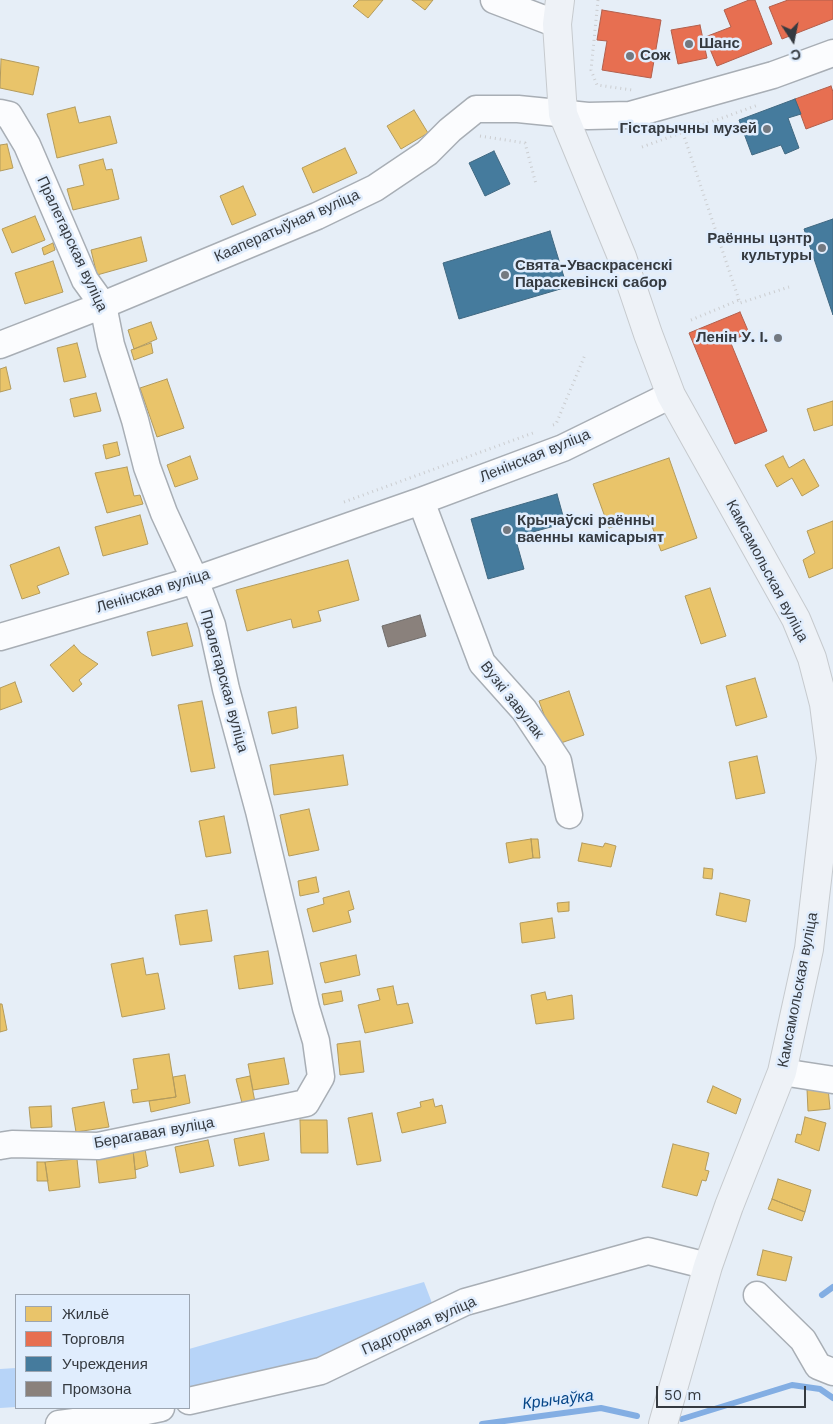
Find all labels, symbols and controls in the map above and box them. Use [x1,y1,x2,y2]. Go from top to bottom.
north arrow [768,15,818,65]
place label: Шанс [699,35,740,53]
marker: Шанс [683,38,695,50]
text: С [789,46,802,64]
place label: Сож [640,47,670,65]
marker: Сож [624,50,636,62]
place label: Гістарычны музей [620,120,757,138]
marker: Гістарычны музей [761,123,773,135]
street label: Пралетарская вуліца [33,173,111,315]
street label: Кааператыўная вуліца [212,186,362,266]
place label: Раённы цэнтр культуры [707,230,812,265]
marker: Раённы цэнтр культуры [816,242,828,254]
place label: Свята-Уваскрасенскі Параскевінскі сабор [515,257,672,292]
marker: Свята-Уваскрасенскі Параскевінскі сабор [499,269,511,281]
place label: Ленін У. І. [696,329,768,347]
marker: Ленін У. І. [772,332,784,344]
street label: Ленінская вуліца [477,426,593,486]
street label: Камсамольская вуліца [722,497,812,645]
place label: Крычаўскі раённы ваенны камісарыят [517,512,664,547]
marker: Крычаўскі раённы ваенны камісарыят [501,524,513,536]
street label: Ленінская вуліца [94,565,212,617]
street label: Пралетарская вуліца [196,608,252,754]
street label: Вузкі завулак [476,658,548,742]
street label: Камсамольская вуліца [774,911,822,1069]
street label: Берагавая вуліца [93,1114,215,1152]
street label: Падгорная вуліца [359,1293,479,1359]
legend [15,1294,190,1409]
text: Жильё [62,1305,109,1323]
text: Торговля [62,1330,125,1348]
text: Учреждения [62,1355,148,1373]
scale bar [658,1376,808,1408]
text: Промзона [62,1380,131,1398]
water label: Крычаўка [521,1386,595,1414]
text: 50 m [664,1386,701,1404]

